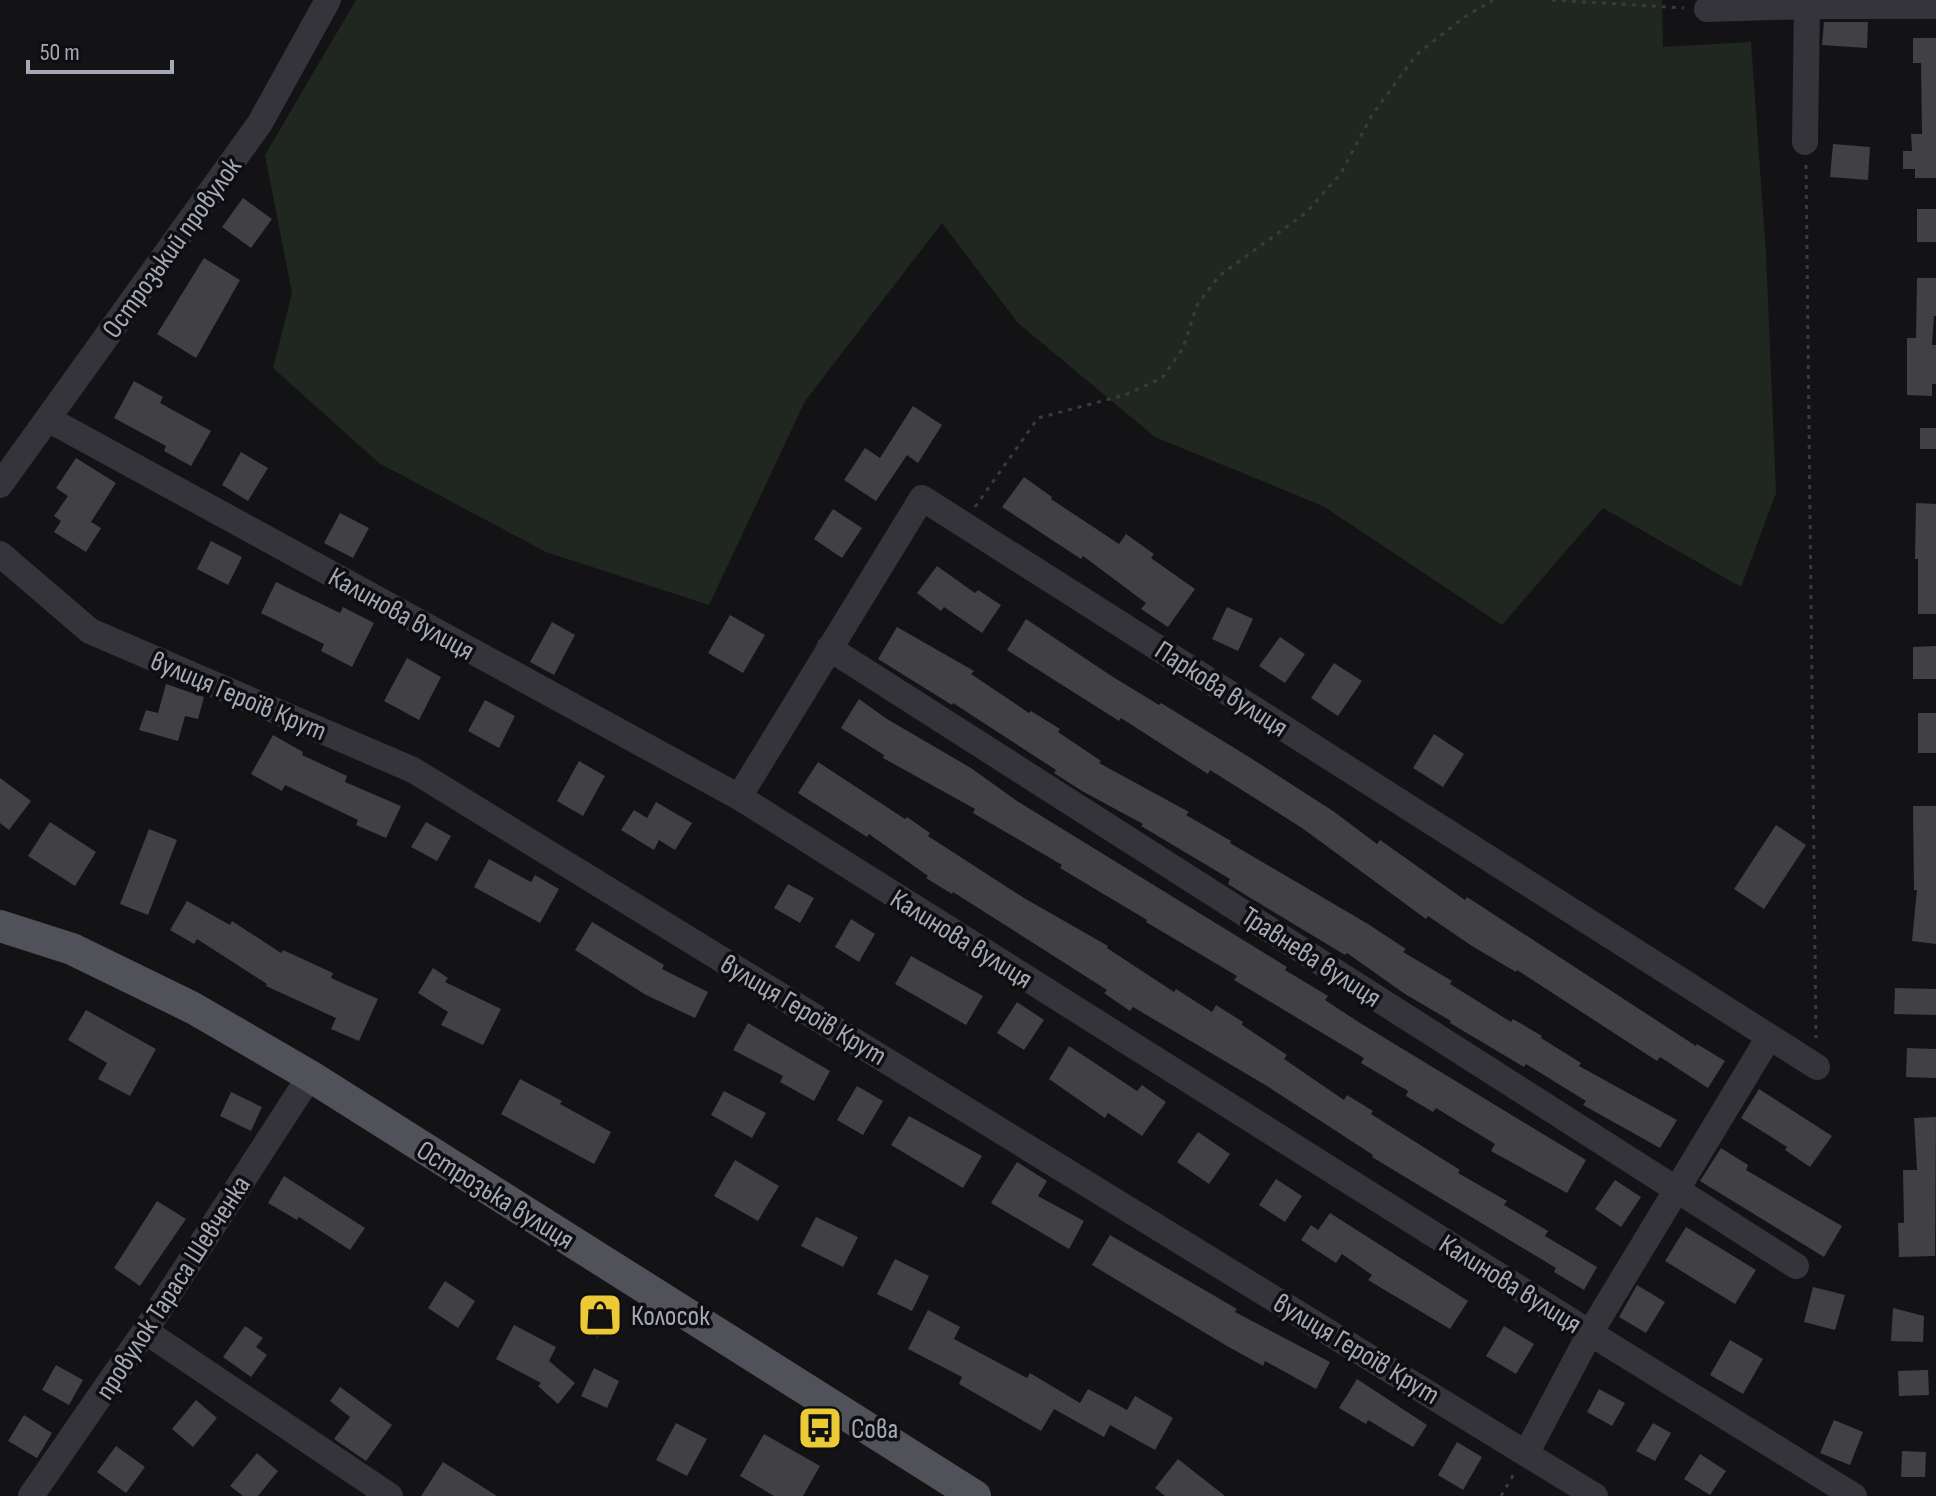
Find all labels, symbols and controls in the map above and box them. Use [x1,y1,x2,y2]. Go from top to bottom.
scale bar [28,24,172,74]
text: 50 m [40,38,80,67]
street label: Острозький провулок [96,151,249,345]
street label: Калинова вулиця [323,561,480,668]
street label: Паркова вулиця [1149,634,1294,744]
street label: вулиця Героїв Крут [146,645,331,748]
street label: Калинова вулиця [884,883,1038,996]
street label: Травнева вулиця [1235,900,1387,1015]
street label: вулиця Героїв Крут [714,948,892,1073]
street label: Острозька вулиця [410,1134,580,1257]
street label: провулок Тараса Шевченка [89,1170,258,1406]
street label: Калинова вулиця [1433,1228,1587,1341]
street label: вулиця Героїв Крут [1267,1287,1445,1412]
shop icon: Колосок [576,1291,624,1339]
place label: Колосок [631,1300,710,1333]
bus stop icon: Сова [796,1404,844,1452]
place label: Сова [851,1413,898,1446]

